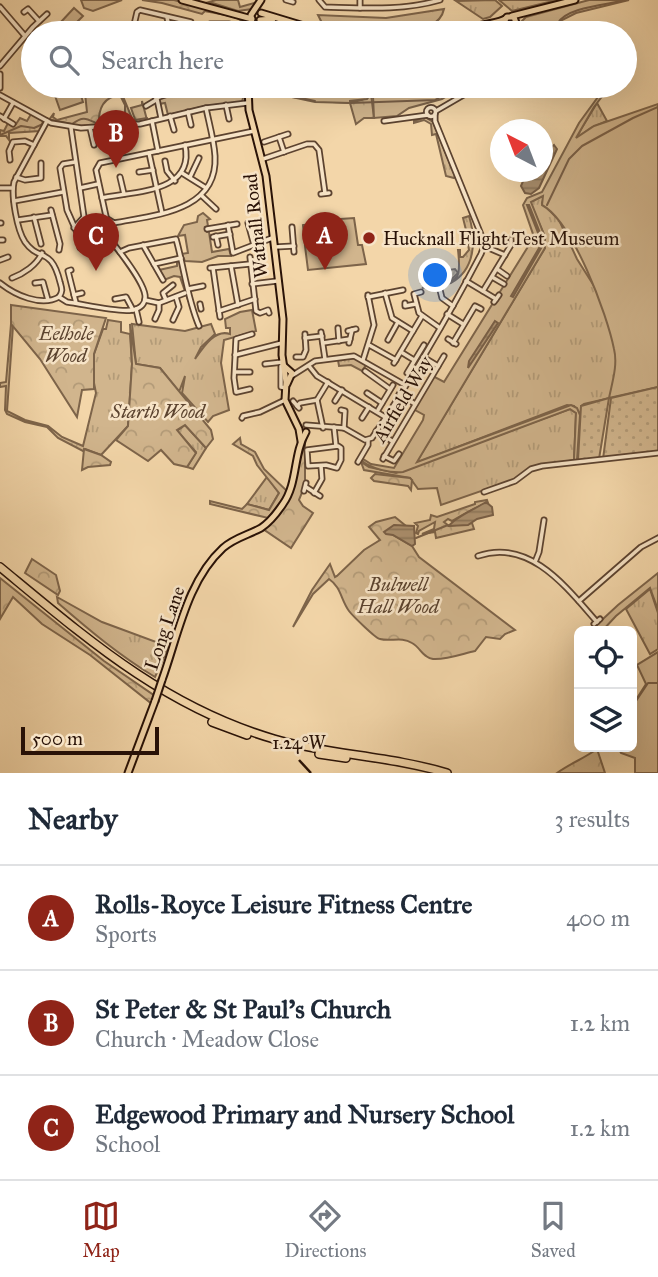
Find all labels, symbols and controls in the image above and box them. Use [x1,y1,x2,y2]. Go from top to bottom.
search box [21,21,637,98]
icon: search [45,41,83,79]
text: Search here [101,44,224,76]
pin: B [93,110,139,168]
north arrow [490,119,553,182]
street label: Watnall Road [239,172,272,279]
pin: A [302,212,348,270]
pin: C [73,213,119,271]
place label: Hucknall Flight Test Museum [383,227,619,251]
marker: Hucknall Flight Test Museum [361,230,377,246]
your location [418,258,452,292]
park label: Eelhole Wood [38,322,94,367]
street label: Airfield Way [367,351,438,447]
park label: Starth Wood [110,400,206,423]
park label: Bulwell Hall Wood [356,573,440,618]
street label: Long Lane [139,583,191,673]
map controls [574,626,637,752]
button: locate [574,626,637,689]
button: layers [574,689,637,752]
scale bar [21,724,159,756]
text: 500 m [32,727,83,750]
text: 1.24°W [272,732,327,754]
text: Nearby [28,801,118,837]
text: 3 results [554,805,630,833]
text: Rolls-Royce Leisure Fitness Centre [95,888,472,920]
text: A [43,904,59,932]
text: 400 m [566,904,630,932]
text: Sports [95,920,157,948]
text: St Peter & St Paul's Church [95,993,391,1025]
text: B [43,1009,59,1037]
text: 1.2 km [570,1009,630,1037]
text: Church · Meadow Close [95,1025,319,1053]
text: Edgewood Primary and Nursery School [95,1098,514,1130]
text: C [43,1114,59,1142]
text: 1.2 km [570,1114,630,1142]
text: School [95,1130,160,1158]
tab: Map [82,1197,120,1262]
tab: Directions [284,1197,366,1262]
tab: Saved [531,1197,576,1262]

